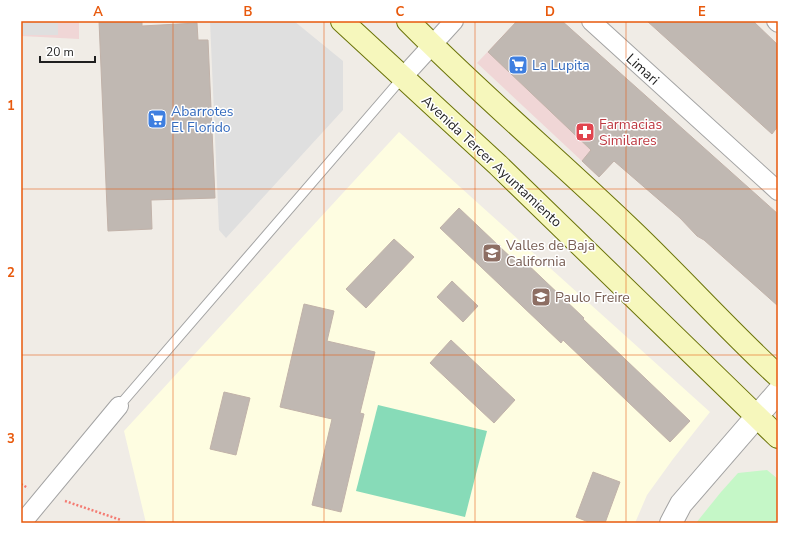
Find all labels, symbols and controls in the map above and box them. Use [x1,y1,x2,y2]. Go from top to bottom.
text: A [93,3,103,21]
text: B [244,3,253,21]
text: C [396,3,405,21]
text: D [545,3,555,21]
text: E [698,3,706,21]
scale bar [40,38,95,64]
text: 20 m [46,44,74,60]
street label: Limari [622,49,663,89]
supermarket icon: La Lupita [507,54,529,76]
place label: La Lupita [532,56,590,75]
street label: Avenida Tercer Ayuntamiento [417,91,566,232]
text: 1 [7,97,15,115]
place label: Abarrotes El Florido [171,102,234,137]
supermarket icon: Abarrotes El Florido [146,108,168,130]
place label: Farmacias Similares [599,115,662,150]
pharmacy icon: Farmacias Similares [574,121,596,143]
place label: Valles de Baja California [505,236,595,271]
school or university icon: Valles de Baja California [481,242,503,264]
text: 2 [7,264,15,282]
school or university icon: Paulo Freire [530,286,552,308]
place label: Paulo Freire [555,288,630,307]
text: 3 [7,430,15,448]

